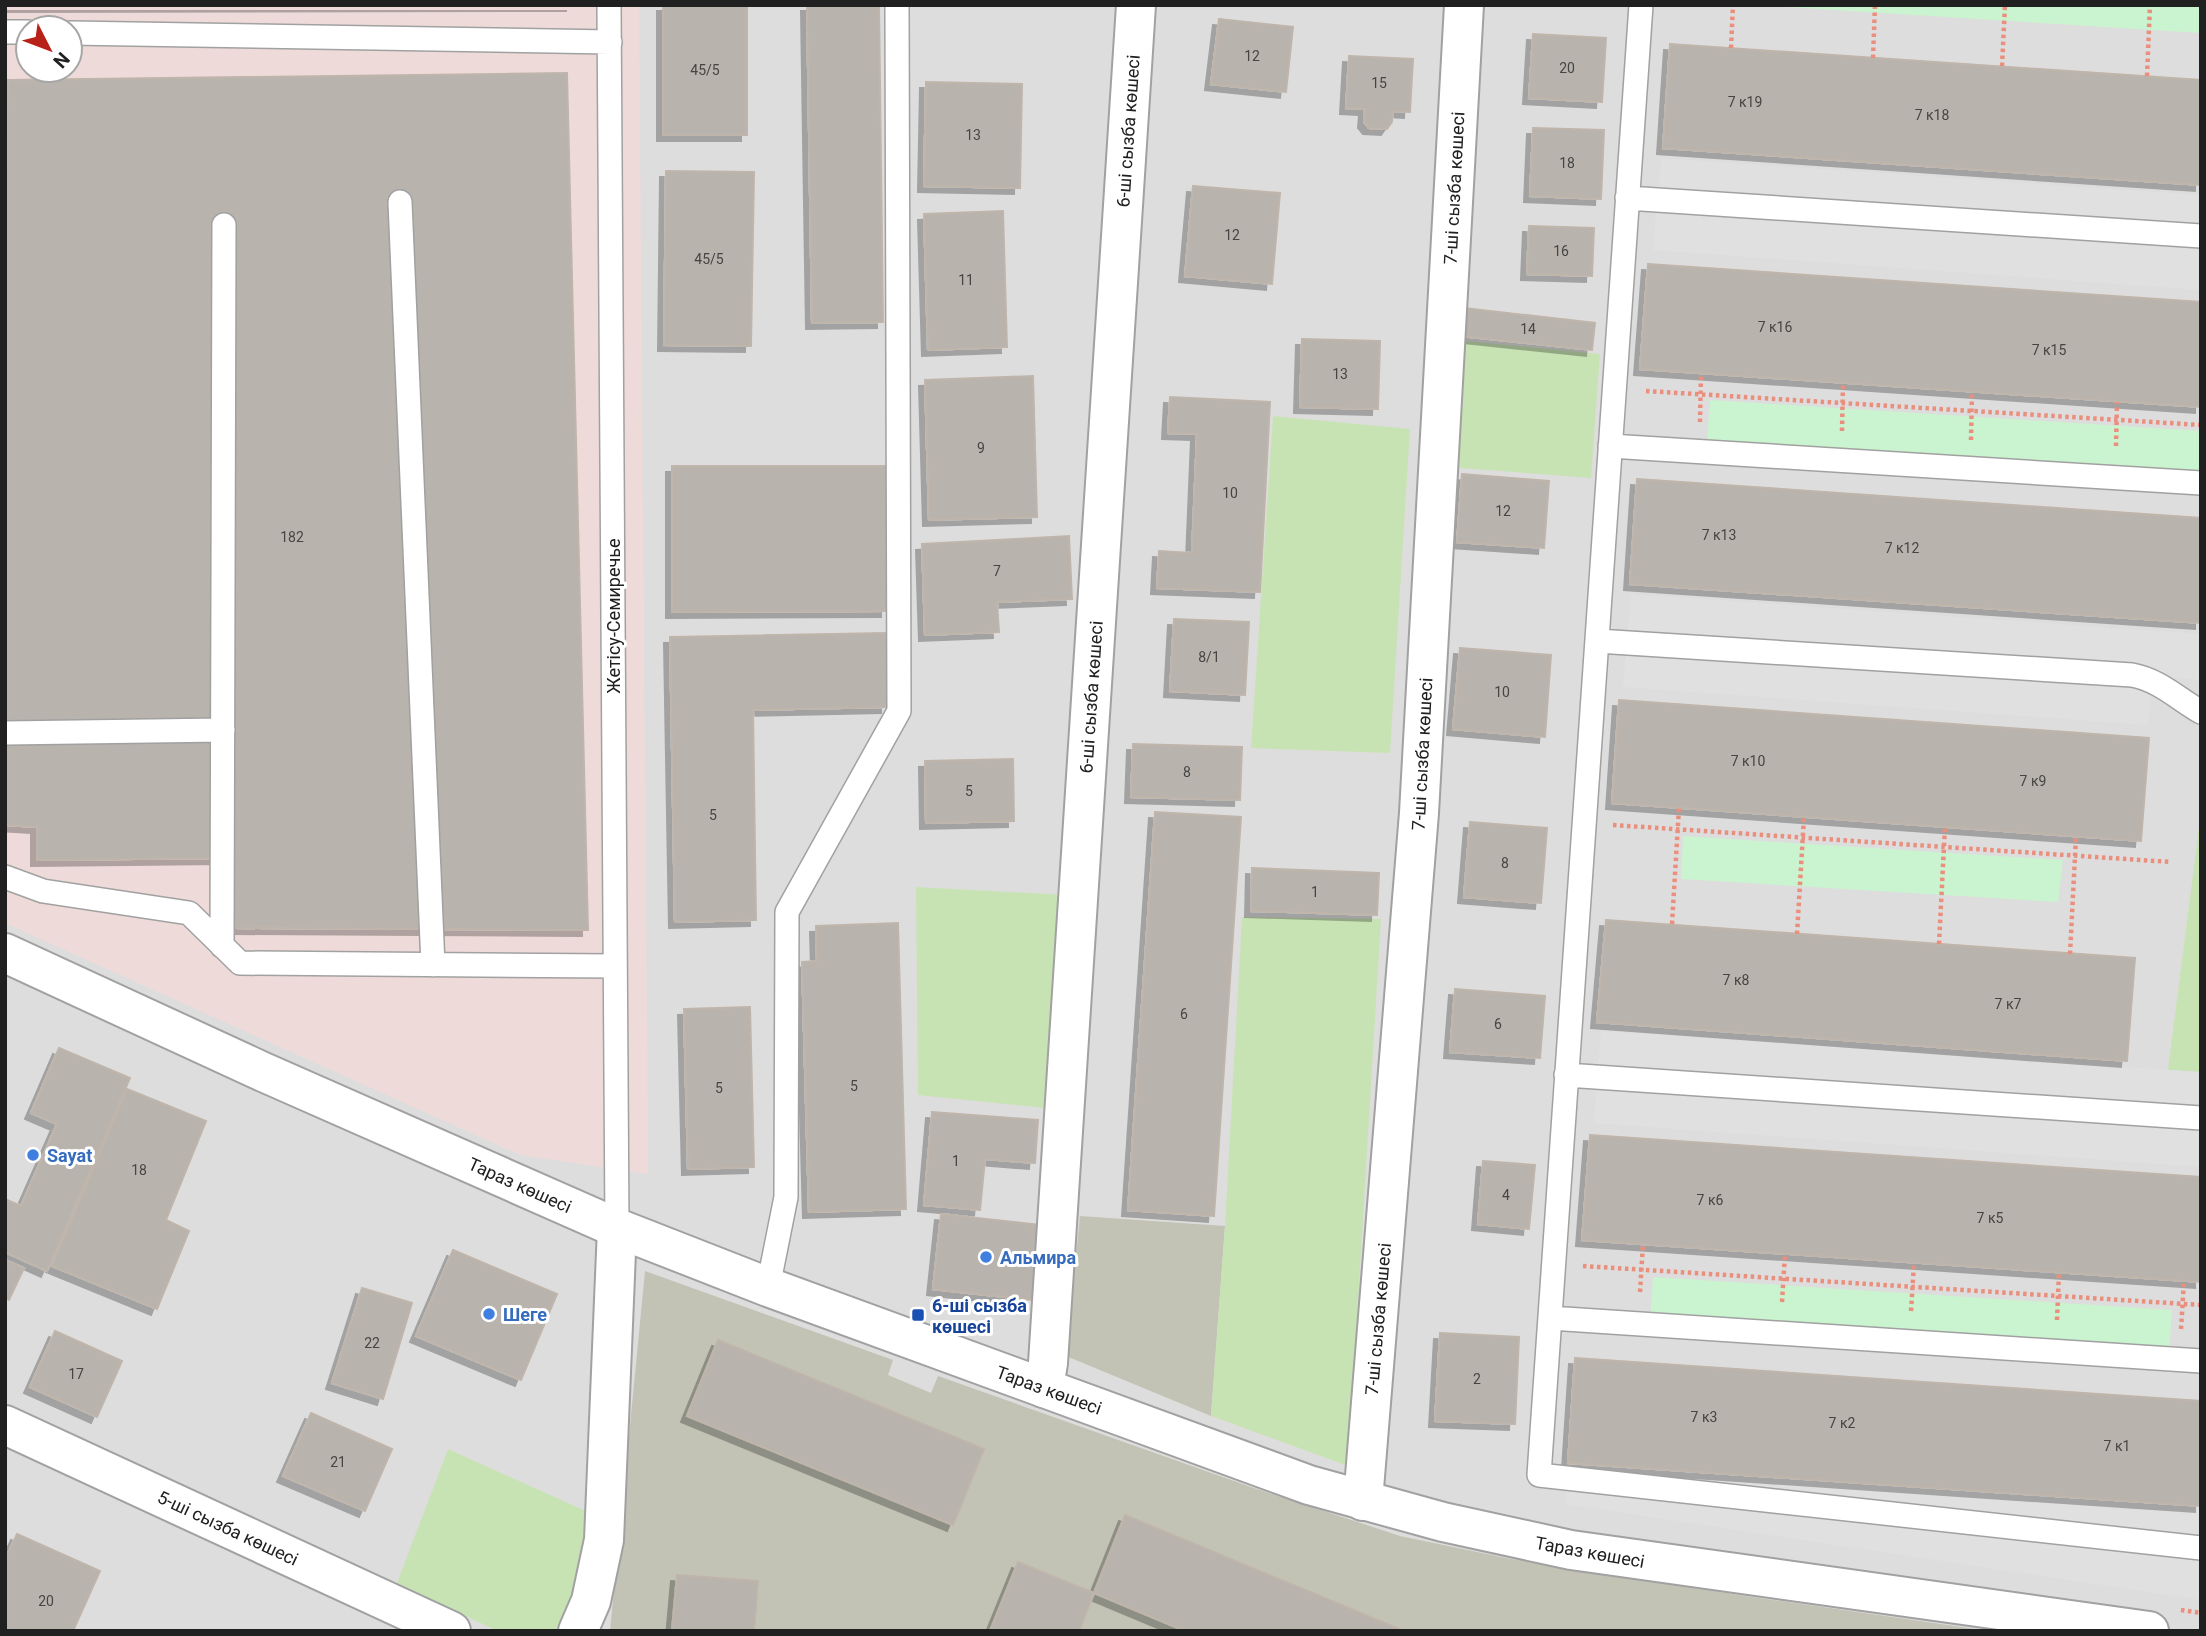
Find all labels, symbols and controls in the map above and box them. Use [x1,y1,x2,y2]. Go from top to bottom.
north arrow [14,14,84,84]
text: N [48,47,74,73]
house number: 12 [1244,48,1260,64]
street label: 6-ші сызба көшесі [1112,54,1144,208]
house number: 20 [1559,60,1575,76]
house number: 45/5 [690,62,720,78]
house number: 15 [1371,75,1387,91]
house number: 7 к19 [1728,94,1762,110]
house number: 7 к18 [1915,107,1949,123]
street label: 7-ші сызба көшесі [1440,111,1468,265]
house number: 13 [965,127,981,143]
house number: 18 [1559,155,1575,171]
house number: 12 [1224,227,1240,243]
house number: 16 [1553,243,1569,259]
house number: 45/5 [694,251,724,267]
house number: 11 [958,272,974,288]
house number: 7 к16 [1758,319,1792,335]
house number: 14 [1520,321,1536,337]
house number: 7 к15 [2032,342,2066,358]
house number: 13 [1332,366,1348,382]
house number: 9 [977,440,985,456]
house number: 10 [1222,485,1238,501]
house number: 12 [1495,503,1511,519]
house number: 7 к13 [1702,527,1736,543]
house number: 182 [280,529,304,545]
street label: Жетісу-Семиречье [603,538,624,694]
house number: 7 к12 [1885,540,1919,556]
house number: 7 [993,563,1001,579]
street label: 6-ші сызба көшесі [1075,620,1107,774]
house number: 8/1 [1198,649,1220,665]
street label: 7-ші сызба көшесі [1408,677,1436,831]
house number: 10 [1494,684,1510,700]
house number: 7 к10 [1731,753,1765,769]
house number: 8 [1183,764,1191,780]
house number: 7 к9 [2020,773,2046,789]
house number: 5 [965,783,973,799]
house number: 5 [709,807,717,823]
house number: 8 [1501,855,1509,871]
house number: 1 [1311,884,1319,900]
house number: 7 к8 [1723,972,1750,988]
house number: 7 к7 [1995,996,2022,1012]
house number: 6 [1180,1006,1188,1022]
house number: 6 [1494,1016,1502,1032]
house number: 5 [850,1078,858,1094]
house number: 5 [715,1080,723,1096]
place label: Sayat [47,1145,92,1166]
marker: Sayat [25,1147,41,1163]
street label: Тараз көшесі [465,1153,575,1217]
house number: 1 [952,1153,960,1169]
house number: 18 [131,1162,147,1178]
house number: 4 [1502,1187,1510,1203]
house number: 7 к6 [1697,1192,1724,1208]
house number: 7 к5 [1977,1210,2004,1226]
street label: 7-ші сызба көшесі [1361,1242,1395,1396]
place label: Альмира [1000,1247,1076,1268]
marker: Альмира [978,1249,994,1265]
place label: 6-ші сызба көшесі [932,1295,1027,1337]
place label: Шеге [503,1304,547,1325]
marker: Шеге [481,1306,497,1322]
marker: 6-ші сызба көшесі [910,1307,926,1323]
house number: 22 [364,1335,380,1351]
street label: Тараз көшесі [993,1361,1105,1419]
house number: 17 [68,1366,84,1382]
house number: 2 [1473,1371,1481,1387]
house number: 7 к3 [1691,1409,1717,1425]
house number: 7 к2 [1829,1415,1856,1431]
house number: 7 к1 [2104,1438,2130,1454]
house number: 21 [330,1454,346,1470]
street label: 5-ші сызба көшесі [154,1486,302,1570]
street label: Тараз көшесі [1534,1532,1646,1572]
house number: 20 [38,1593,54,1609]

